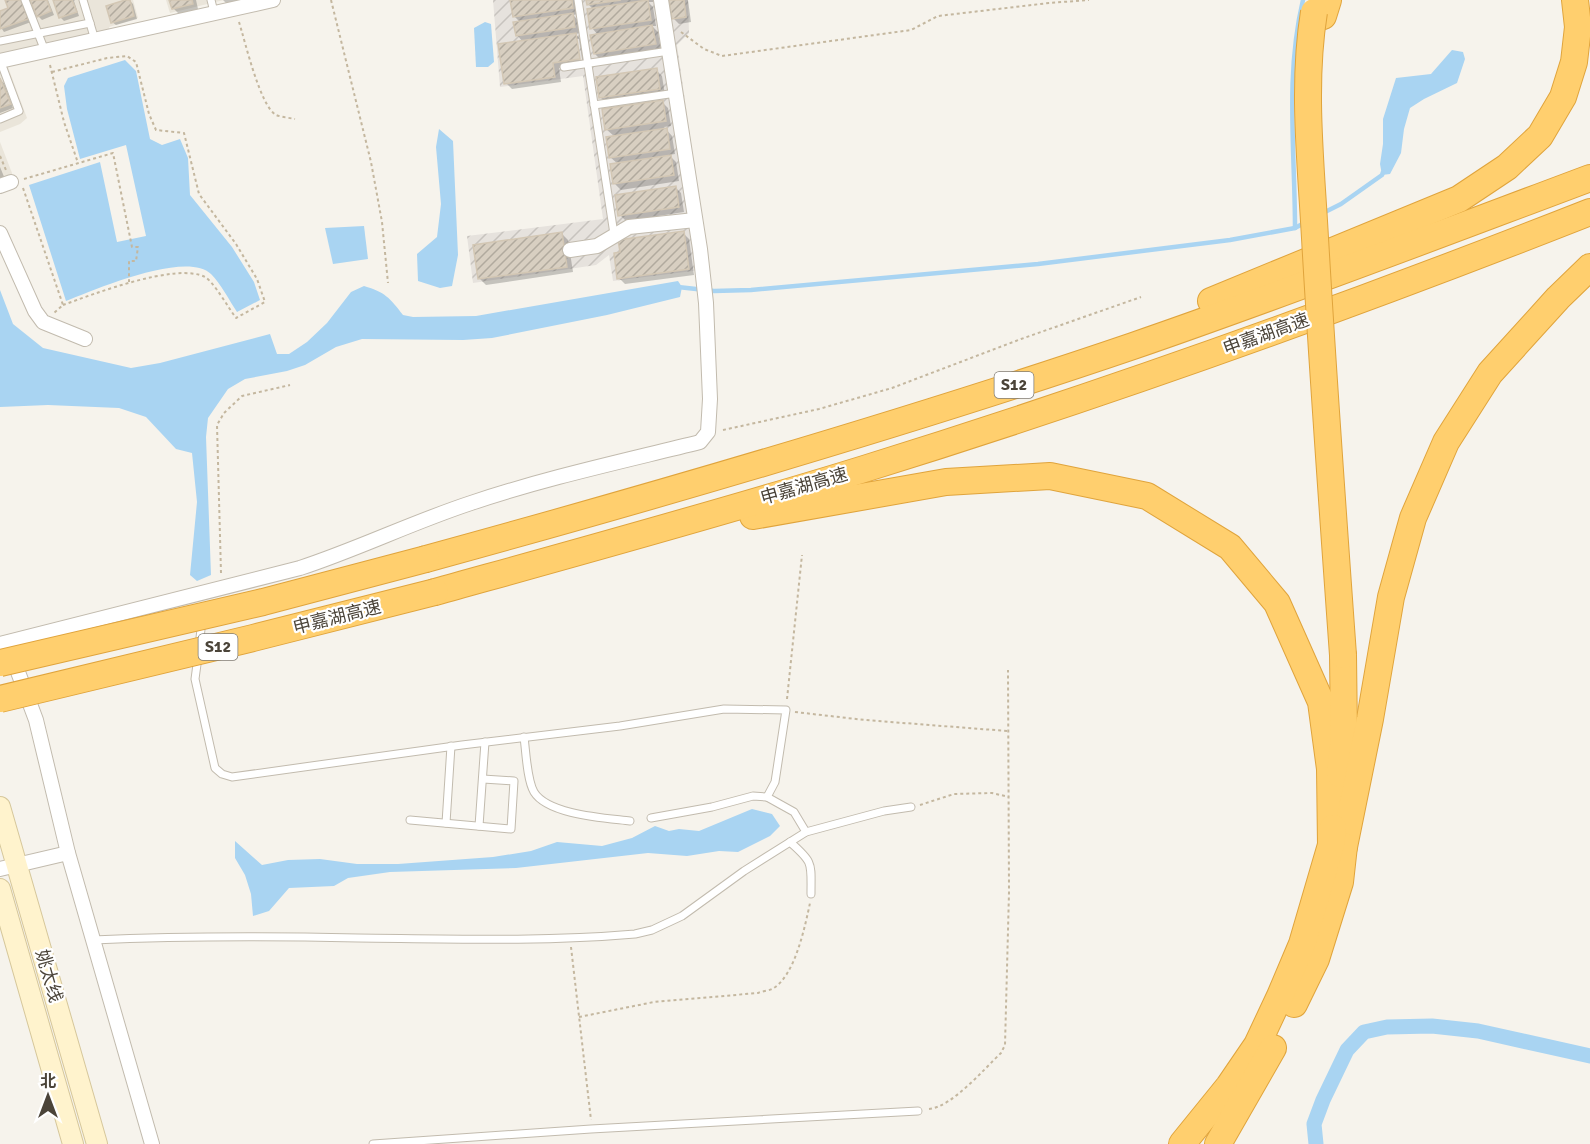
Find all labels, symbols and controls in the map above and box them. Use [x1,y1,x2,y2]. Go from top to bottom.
street label: 申嘉湖高速 [1220,308,1312,360]
road number: S12 [994,372,1034,398]
street label: 申嘉湖高速 [758,463,850,509]
street label: 申嘉湖高速 [291,595,383,639]
road number: S12 [198,634,238,660]
street label: 姚太线 [31,947,67,1005]
north arrow [18,1066,78,1126]
text: 北 [40,1072,56,1092]

